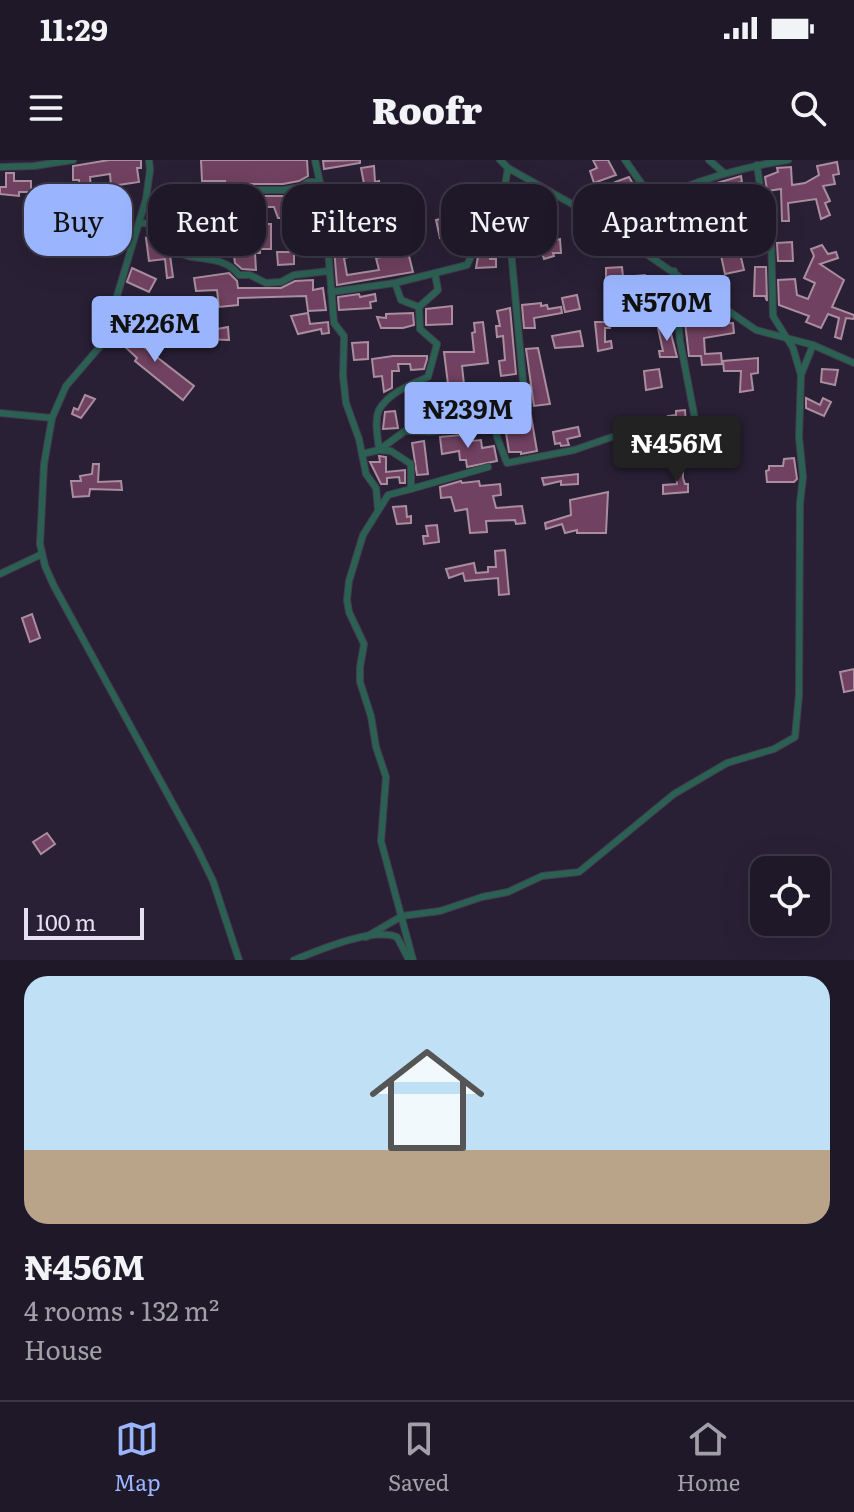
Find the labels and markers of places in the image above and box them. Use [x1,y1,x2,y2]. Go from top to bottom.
pin: ₦570M [611,275,723,343]
pin: ₦226M [99,296,211,364]
pin: ₦239M [412,382,524,450]
pin: ₦456M [621,416,733,484]

